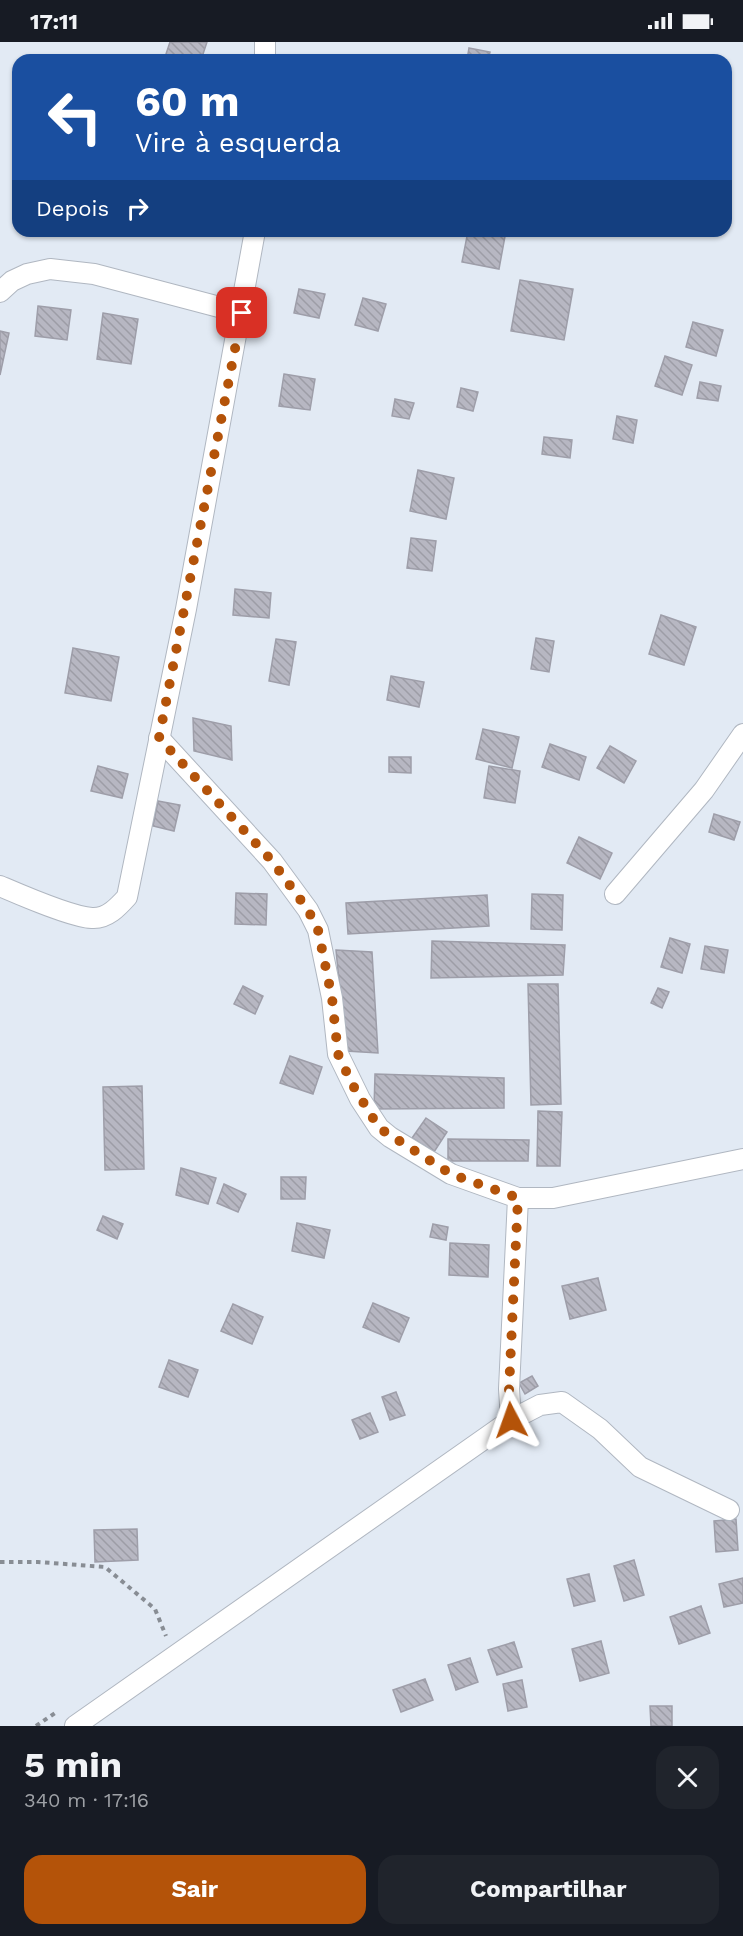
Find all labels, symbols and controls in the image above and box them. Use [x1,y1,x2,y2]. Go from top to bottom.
text: 17:11 [30,9,78,34]
text: 60 m [135,77,239,126]
icon: left [36,78,114,156]
text: Vire à esquerda [135,127,341,159]
icon: right [121,192,154,225]
text: Depois [36,196,109,221]
pin [216,287,267,338]
icon: arrive [225,296,258,329]
position arrow [479,1388,543,1452]
text: 5 min [24,1744,122,1786]
button: close [656,1746,719,1809]
text: 340 m · 17:16 [24,1788,149,1812]
button: Sair [24,1855,366,1924]
button: Compartilhar [378,1855,719,1924]

